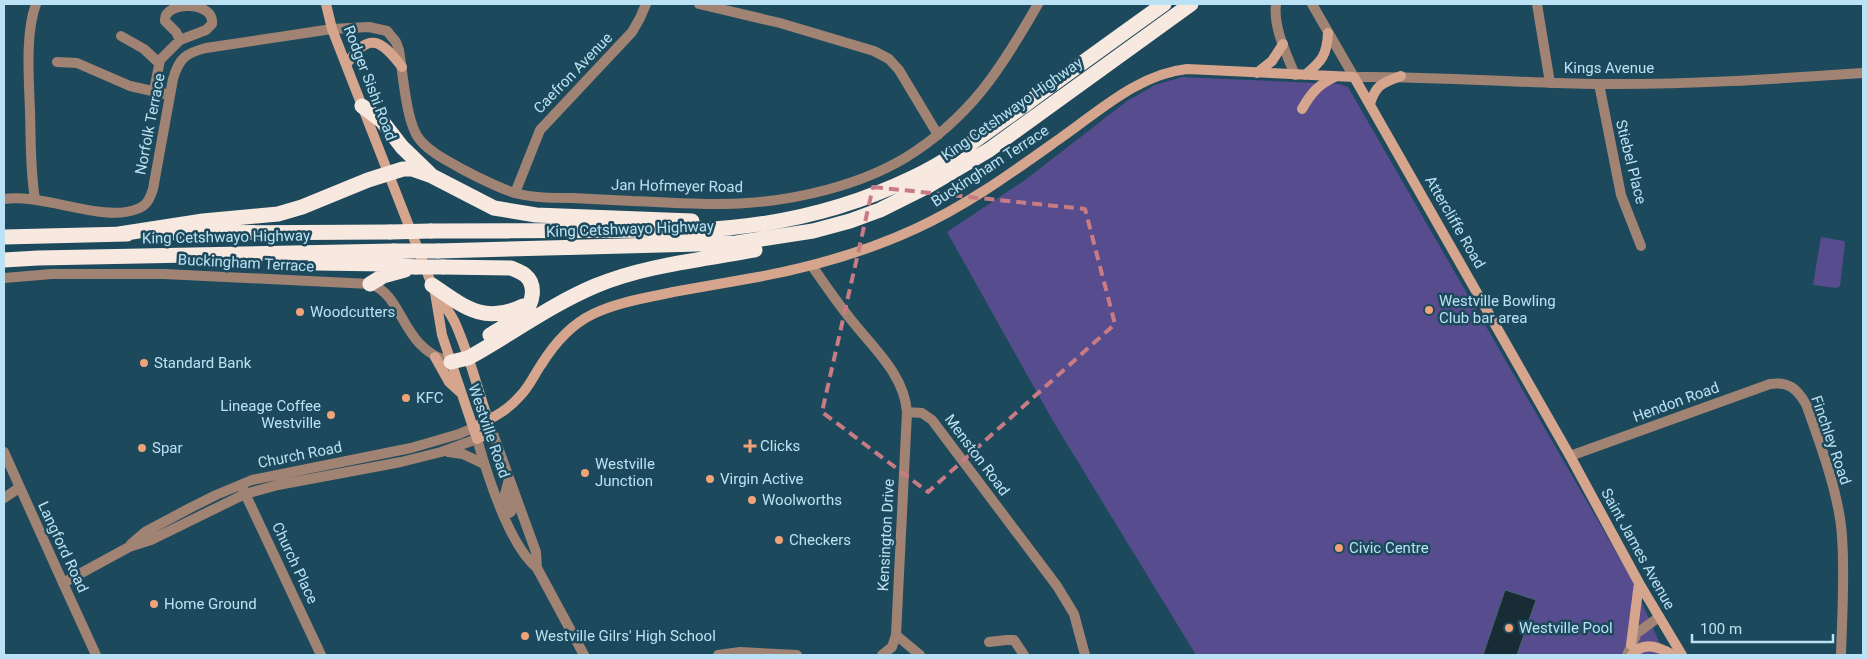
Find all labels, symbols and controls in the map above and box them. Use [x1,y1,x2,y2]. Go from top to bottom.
street label: Rodger Sishi Road [340,23,400,143]
street label: Caefron Avenue [530,29,616,117]
street label: King Cetshwayo Highway [938,53,1086,165]
street label: Kings Avenue [1564,59,1654,77]
street label: Norfolk Terrace [131,72,169,176]
street label: Stiebel Place [1612,118,1650,206]
street label: Buckingham Terrace [928,121,1052,211]
street label: Attercliffe Road [1421,173,1489,271]
street label: Jan Hofmeyer Road [611,176,743,196]
street label: King Cetshwayo Highway [546,217,714,241]
street label: King Cetshwayo Highway [142,227,310,247]
street label: Buckingham Terrace [177,250,315,276]
place label: Westville Bowling Club bar area [1439,292,1556,327]
place label: Woodcutters [310,303,395,321]
marker: Westville Bowling Club bar area [1423,304,1435,316]
marker: Woodcutters [294,306,306,318]
place label: Standard Bank [154,354,252,372]
marker: Standard Bank [138,357,150,369]
street label: Hendon Road [1630,378,1722,426]
street label: Westville Road [465,382,513,480]
place label: KFC [416,389,444,407]
marker: KFC [400,392,412,404]
street label: Finchley Road [1807,393,1855,487]
place label: Lineage Coffee Westville [220,397,321,432]
marker: Lineage Coffee Westville [325,409,337,421]
street label: Menston Road [941,411,1013,499]
place label: Clicks [760,437,800,455]
street label: Church Road [256,438,344,472]
place label: Spar [152,439,183,457]
marker: Clicks [744,440,756,452]
marker: Spar [136,442,148,454]
place label: Westville Junction [595,455,655,490]
marker: Westville Junction [579,467,591,479]
place label: Virgin Active [720,470,804,488]
marker: Virgin Active [704,473,716,485]
street label: Kensington Drive [874,478,898,592]
street label: Saint James Avenue [1597,485,1679,613]
place label: Woolworths [762,491,842,509]
marker: Woolworths [746,494,758,506]
street label: Langford Road [34,499,92,595]
street label: Church Place [268,519,322,607]
place label: Checkers [789,531,851,549]
marker: Checkers [773,534,785,546]
place label: Civic Centre [1349,539,1429,557]
marker: Civic Centre [1333,542,1345,554]
place label: Home Ground [164,595,257,613]
marker: Home Ground [148,598,160,610]
scale bar [1692,612,1833,644]
place label: Westville Pool [1519,619,1613,637]
text: 100 m [1700,620,1742,638]
marker: Westville Pool [1503,622,1515,634]
place label: Westville Gilrs' High School [535,627,716,645]
marker: Westville Gilrs' High School [519,630,531,642]

